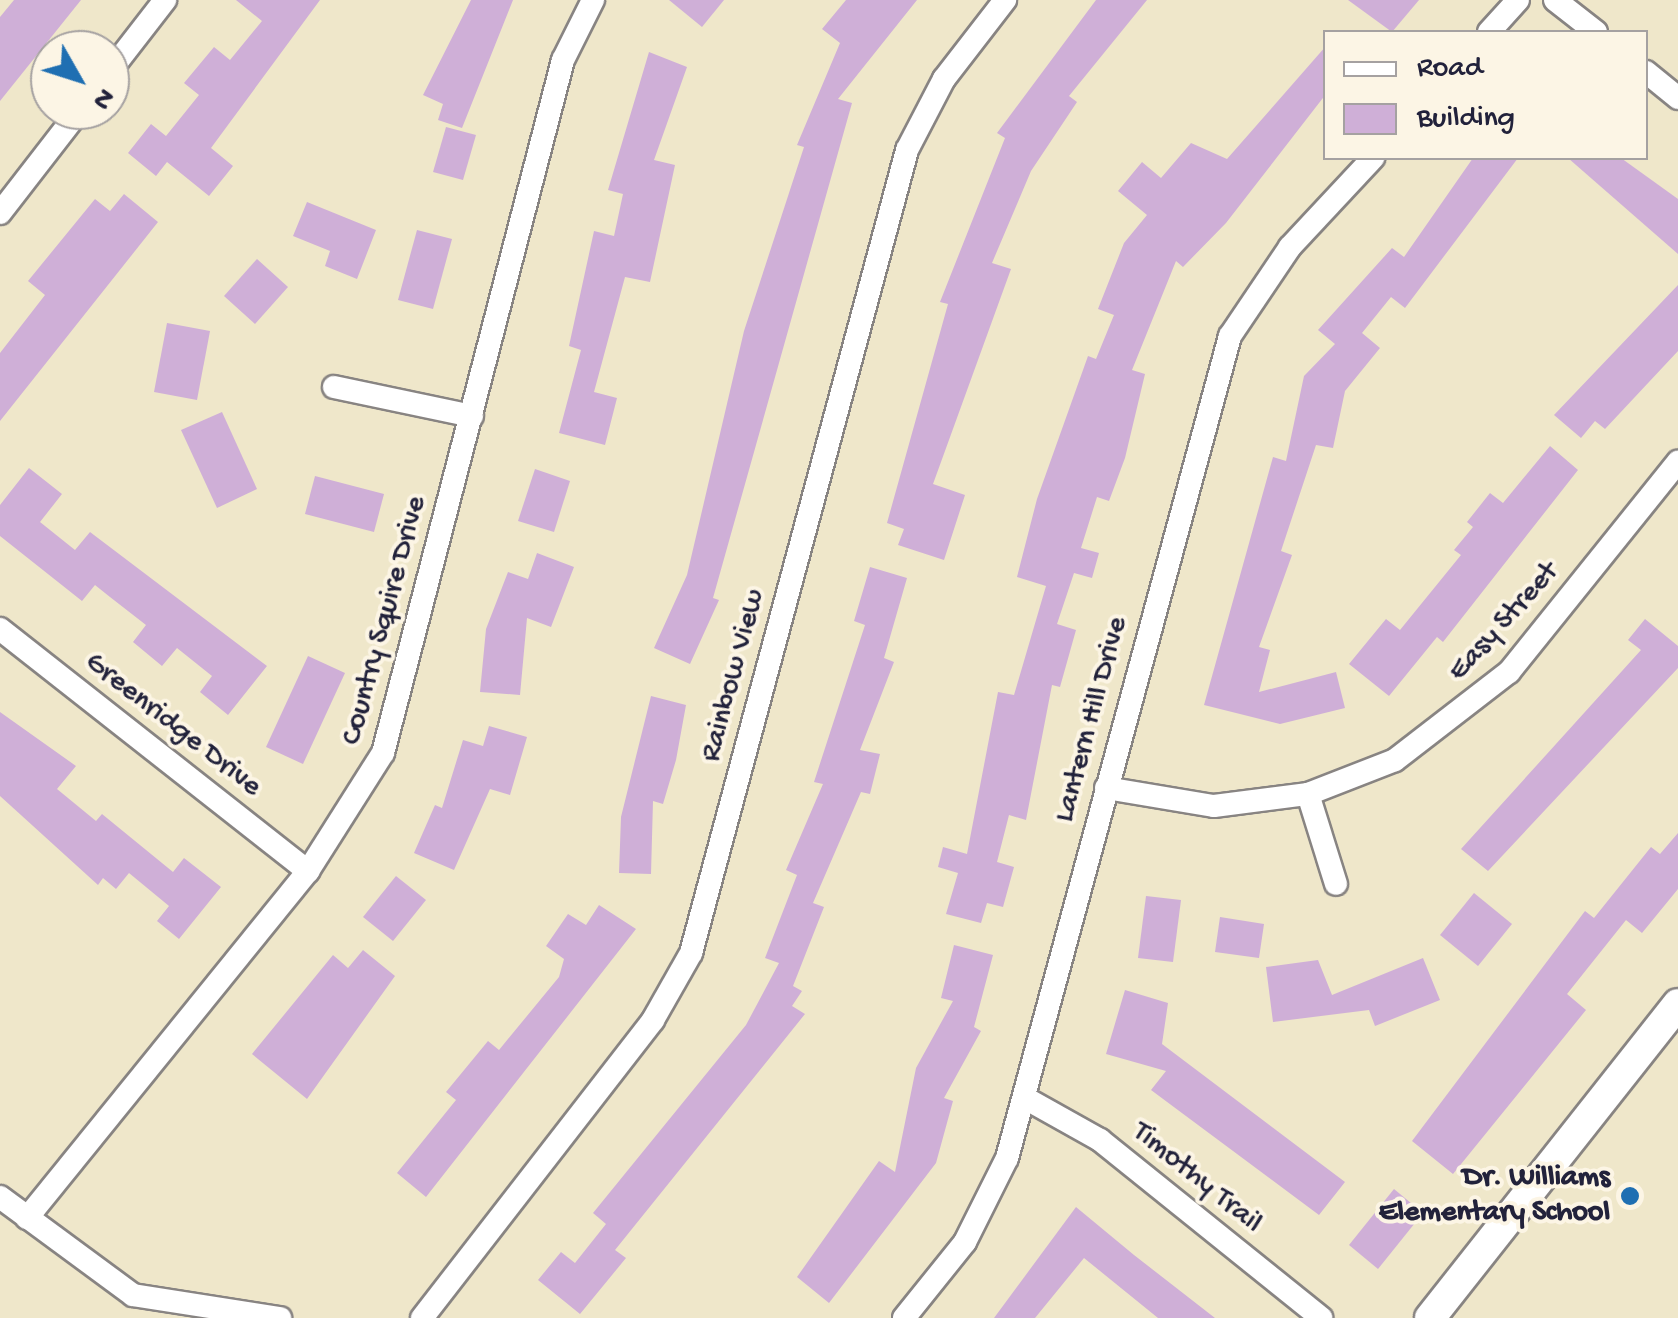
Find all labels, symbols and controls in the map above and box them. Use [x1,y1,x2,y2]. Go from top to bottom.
north arrow [30,30,130,130]
legend [1323,30,1648,160]
text: Road [1417,52,1483,87]
text: N [84,80,121,115]
text: Building [1417,102,1515,137]
street label: Country Squire Drive [335,493,437,749]
street label: Easy Street [1442,556,1568,690]
street label: Rainbow View [695,586,775,766]
street label: Lantern Hill Drive [1048,613,1138,827]
street label: Greenridge Drive [76,646,268,806]
street label: Timothy Trail [1124,1116,1268,1242]
place label: Dr. Williams Elementary School [1379,1161,1610,1232]
marker: Dr. Williams Elementary School [1619,1185,1641,1207]

